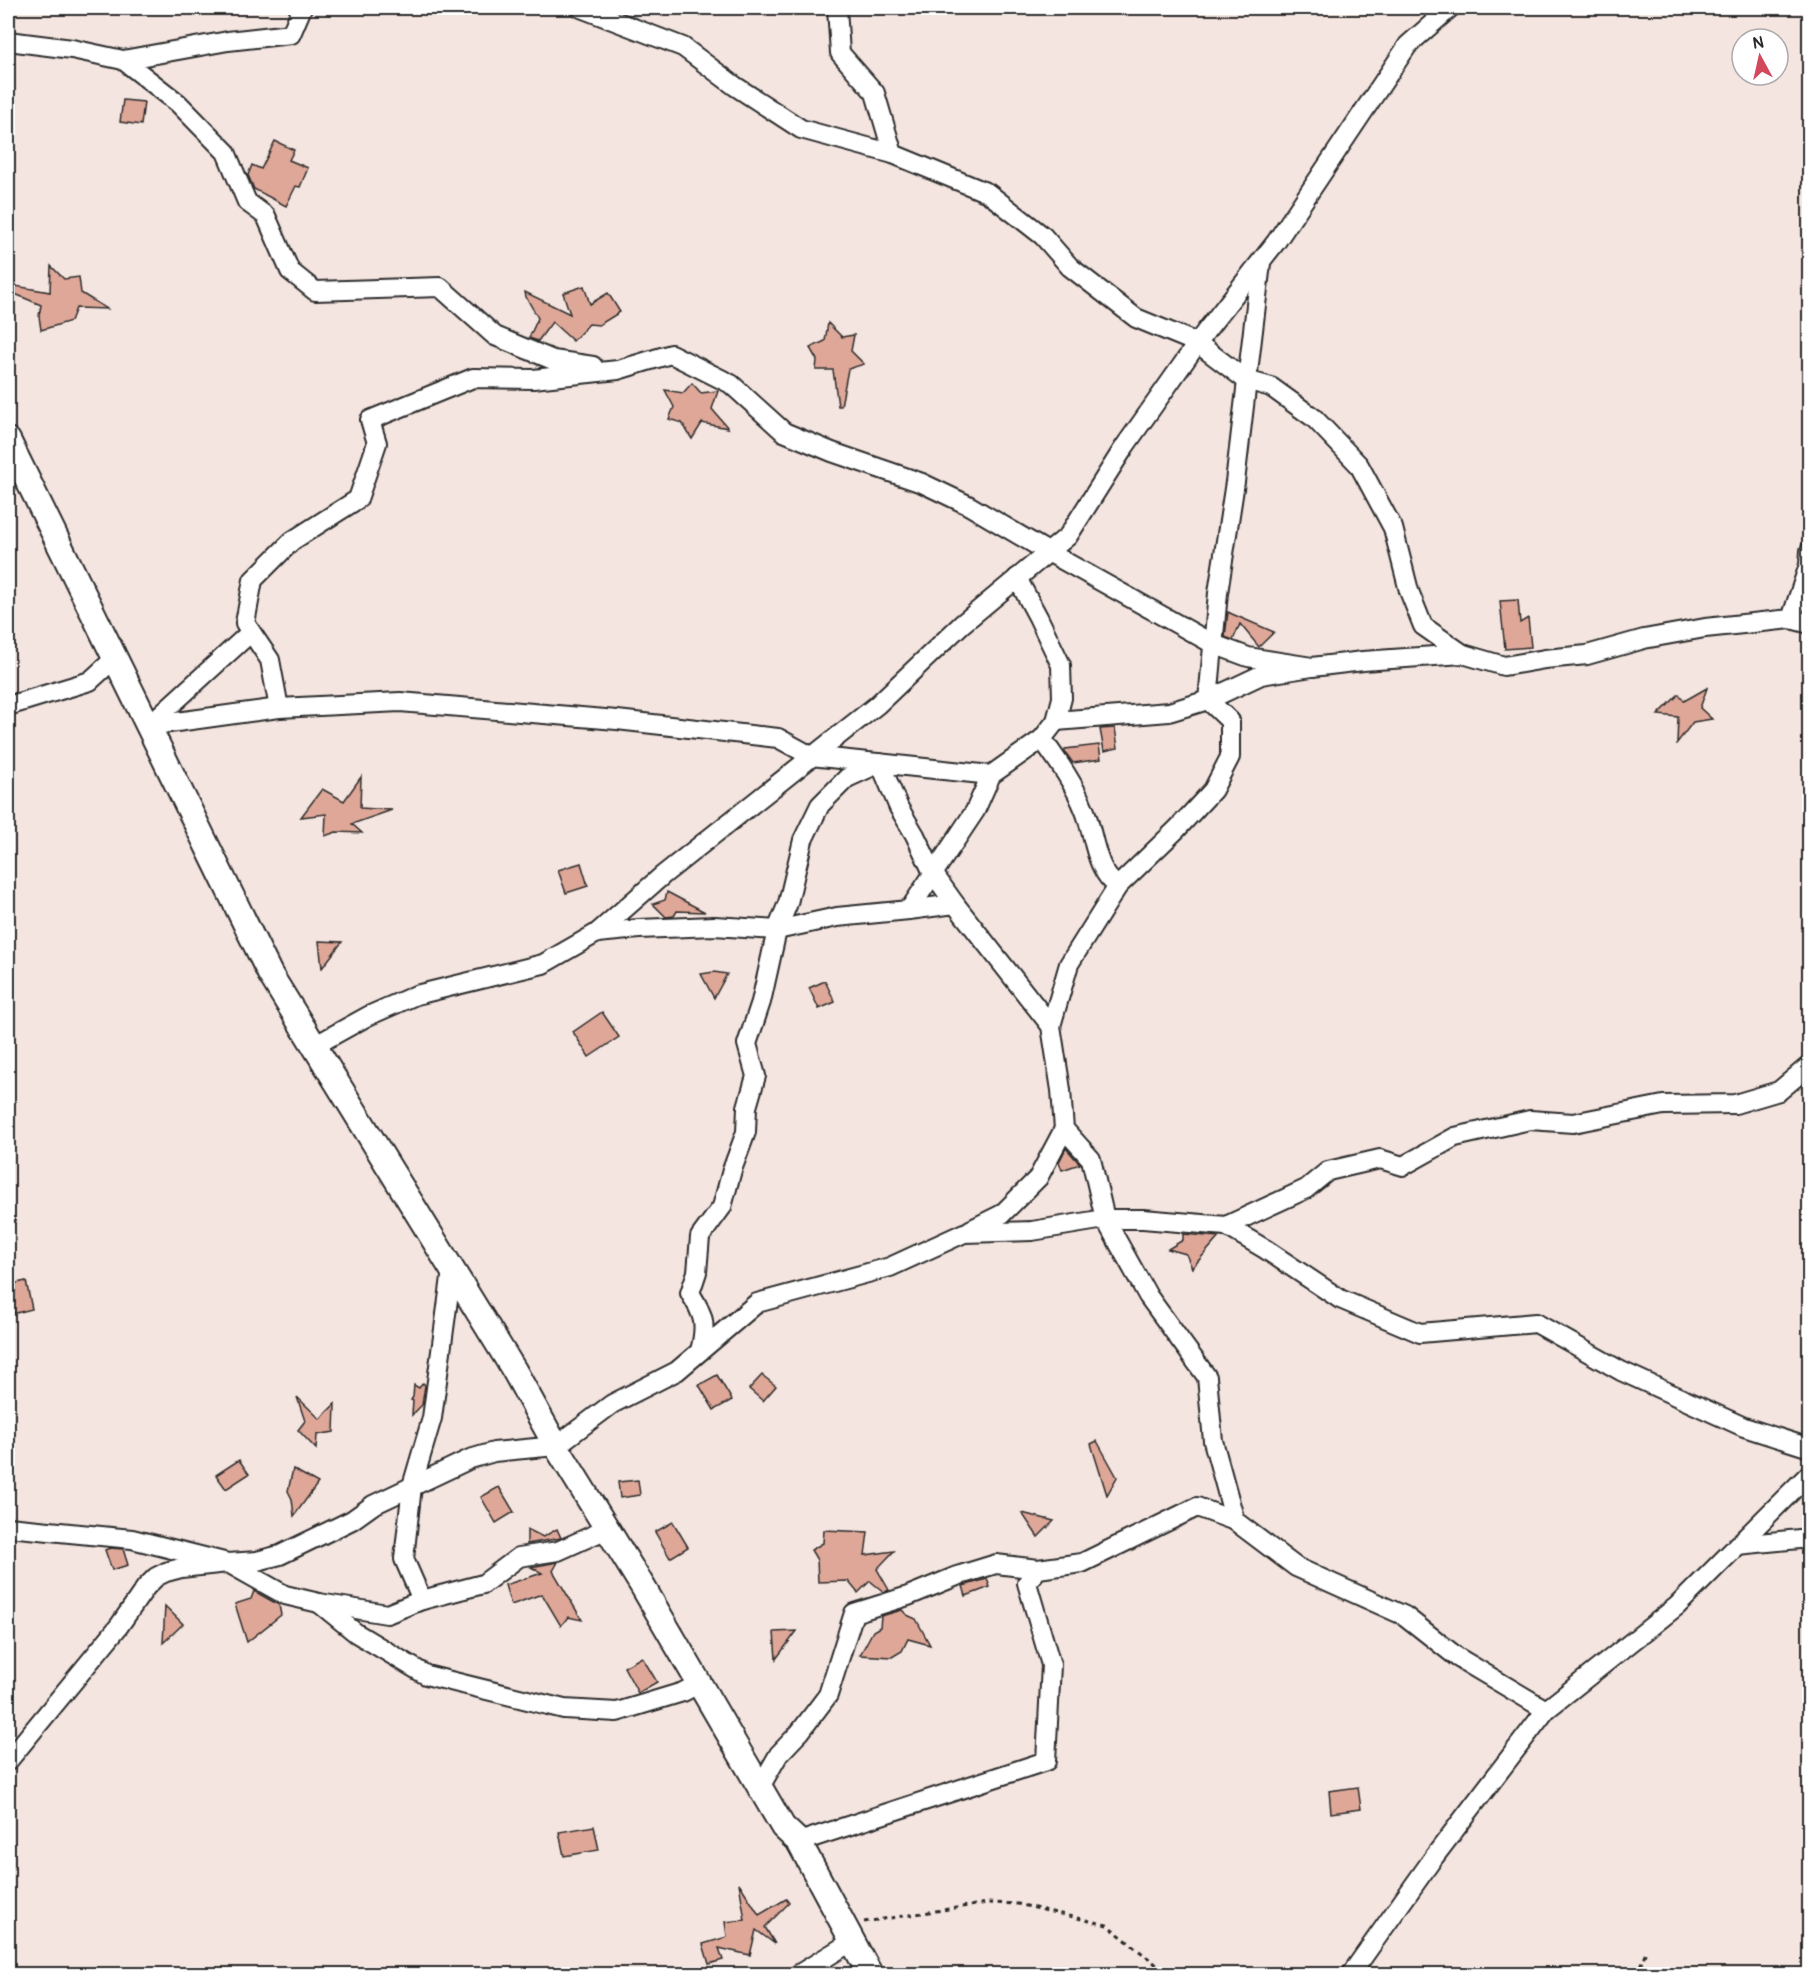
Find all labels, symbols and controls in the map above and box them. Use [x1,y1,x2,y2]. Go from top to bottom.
north arrow [1730,27,1790,87]
text: N [1751,32,1765,54]

